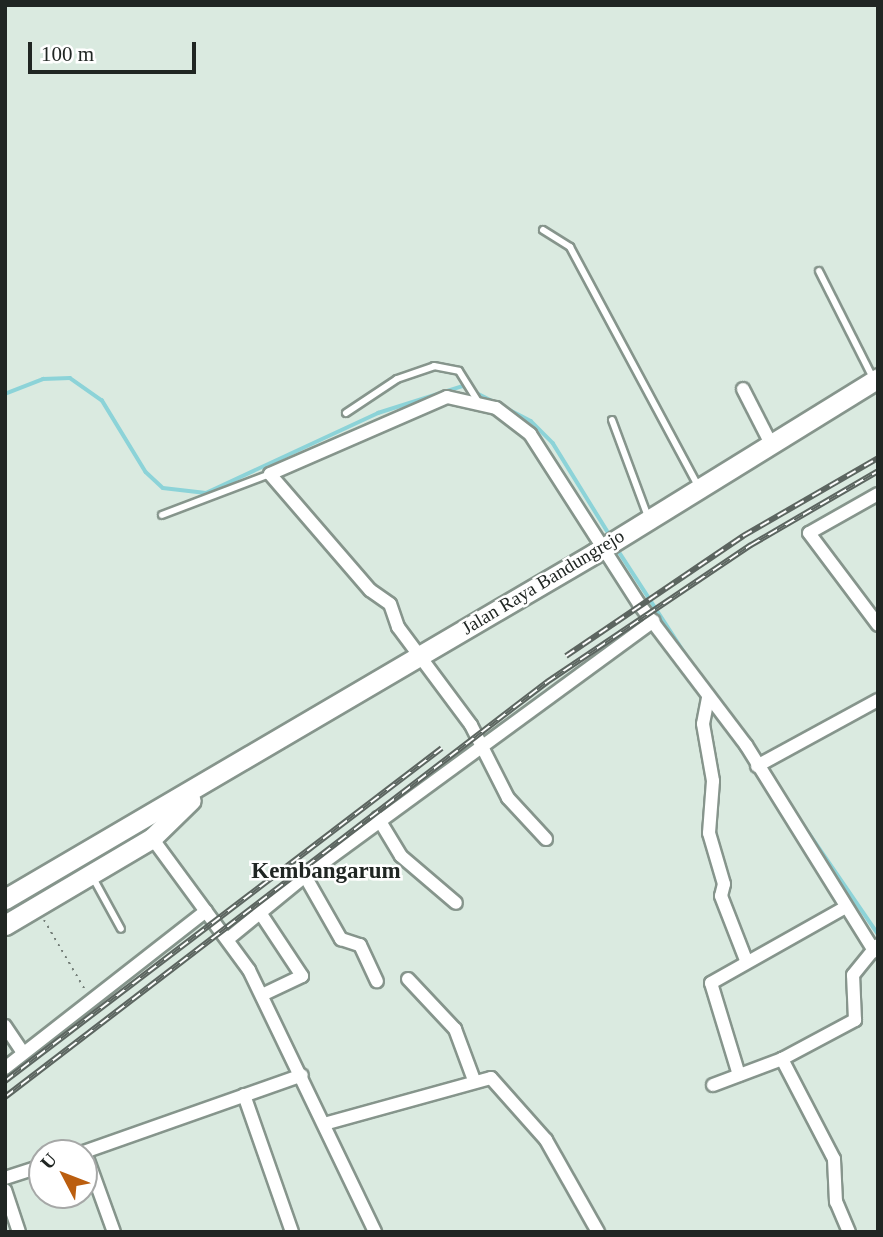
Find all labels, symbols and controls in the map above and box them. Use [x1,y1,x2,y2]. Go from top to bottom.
scale bar [32,28,200,72]
text: 100 m [41,42,94,66]
street label: Jalan Raya Bandungrejo [458,524,628,640]
district label: Kembangarum [251,857,401,885]
north arrow [28,1139,98,1209]
text: U [36,1149,61,1173]

